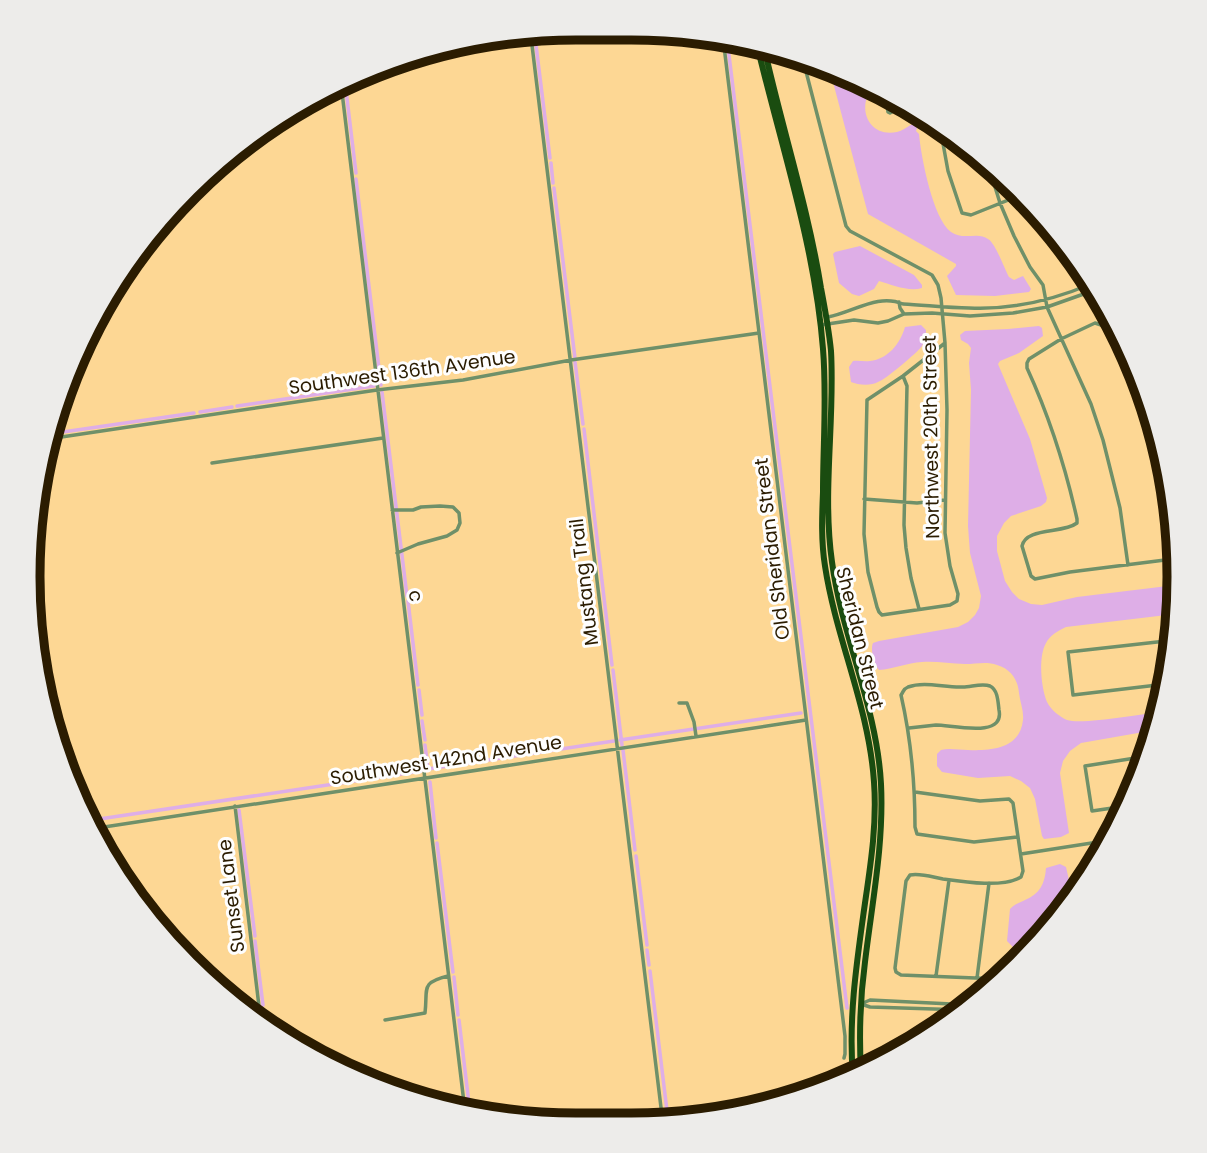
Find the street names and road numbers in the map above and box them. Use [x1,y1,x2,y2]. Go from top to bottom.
street label: Northwest 20th Street [916,335,946,539]
street label: Southwest 136th Avenue [287,343,517,401]
street label: Old Sheridan Street [747,456,797,641]
street label: Mustang Trail [563,517,605,647]
street label: Sheridan Street [829,564,891,712]
street label: c [402,589,430,603]
street label: Southwest 142nd Avenue [328,728,564,792]
street label: Sunset Lane [211,838,251,954]

